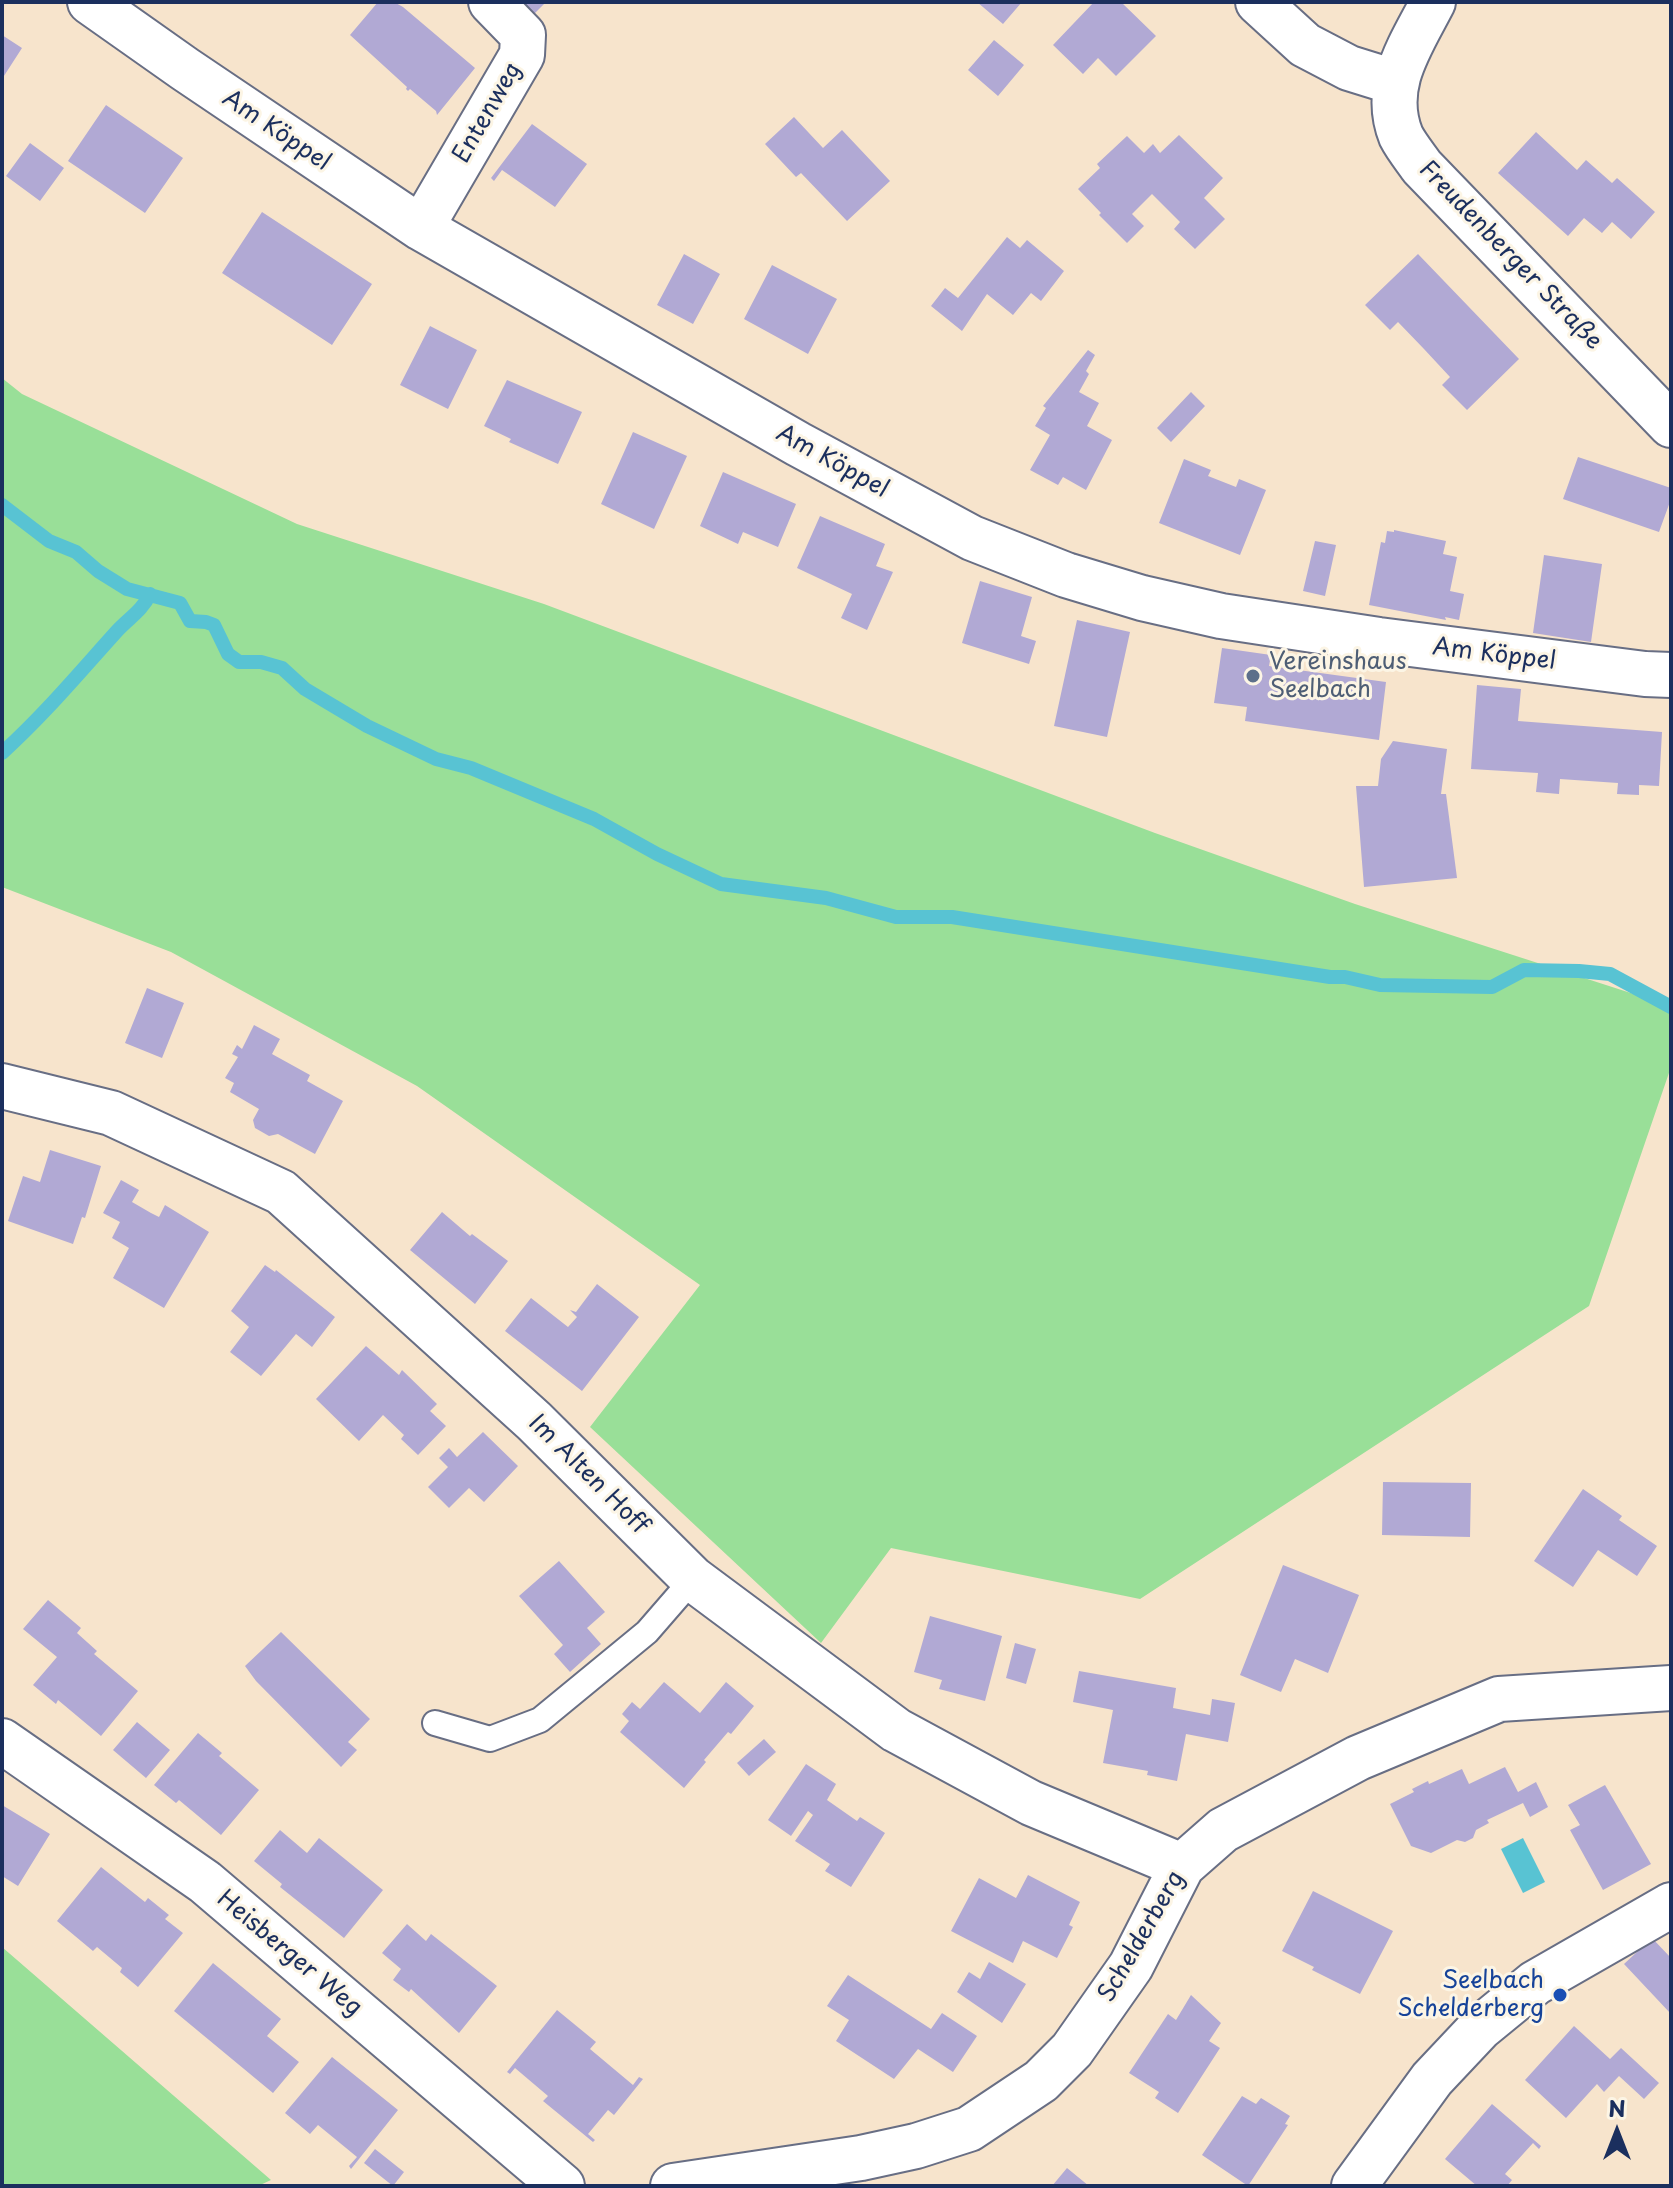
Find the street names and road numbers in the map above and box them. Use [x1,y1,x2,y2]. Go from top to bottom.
street label: Entenweg [448,57,528,169]
street label: Am Köppel [217,84,335,178]
street label: Freudenberger Straße [1412,156,1608,356]
street label: Am Köppel [771,419,893,505]
street label: Am Köppel [1431,633,1557,677]
street label: Im Alten Hoff [522,1409,654,1541]
street label: Schelderberg [1093,1866,1191,2008]
street label: Heisberger Weg [211,1885,367,2023]

